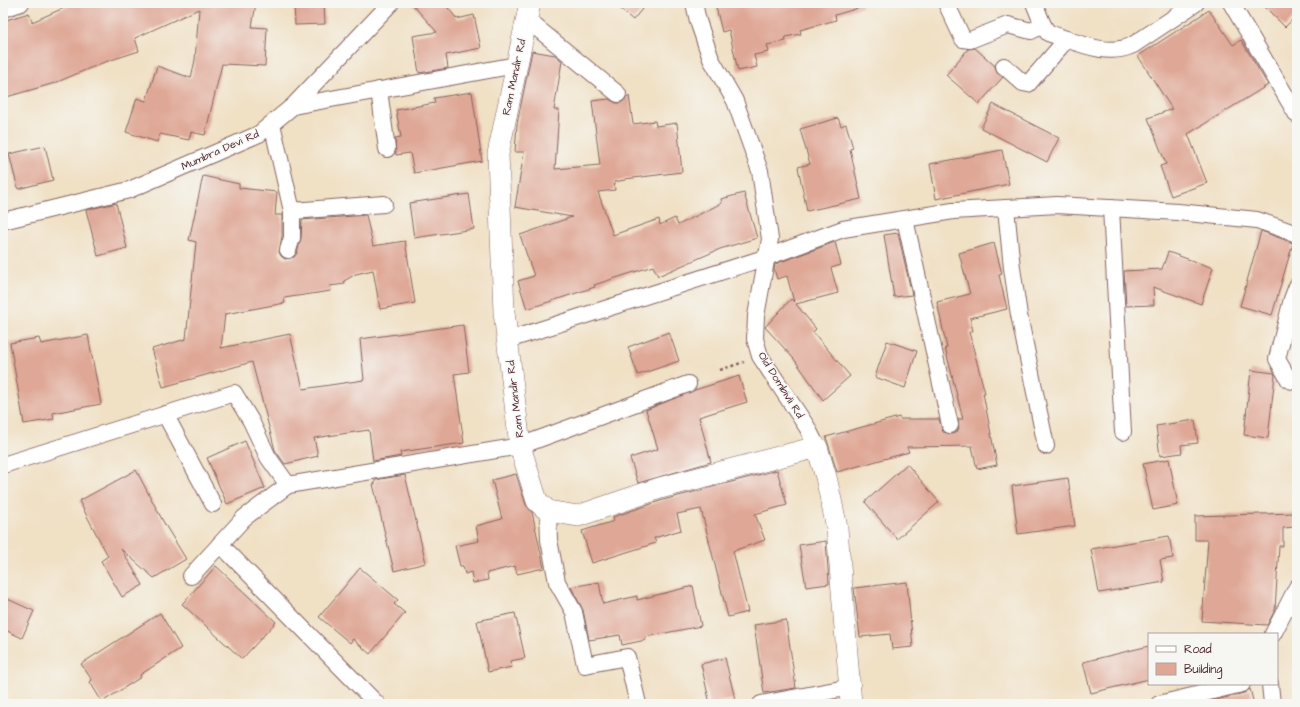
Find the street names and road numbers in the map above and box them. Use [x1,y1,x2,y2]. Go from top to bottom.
street label: Ram Mandir Rd [499,37,530,117]
street label: Mumbra Devi Rd [179,126,262,174]
street label: Old Dombivli Rd [755,349,808,421]
street label: Ram Mandir Rd [503,359,527,439]

